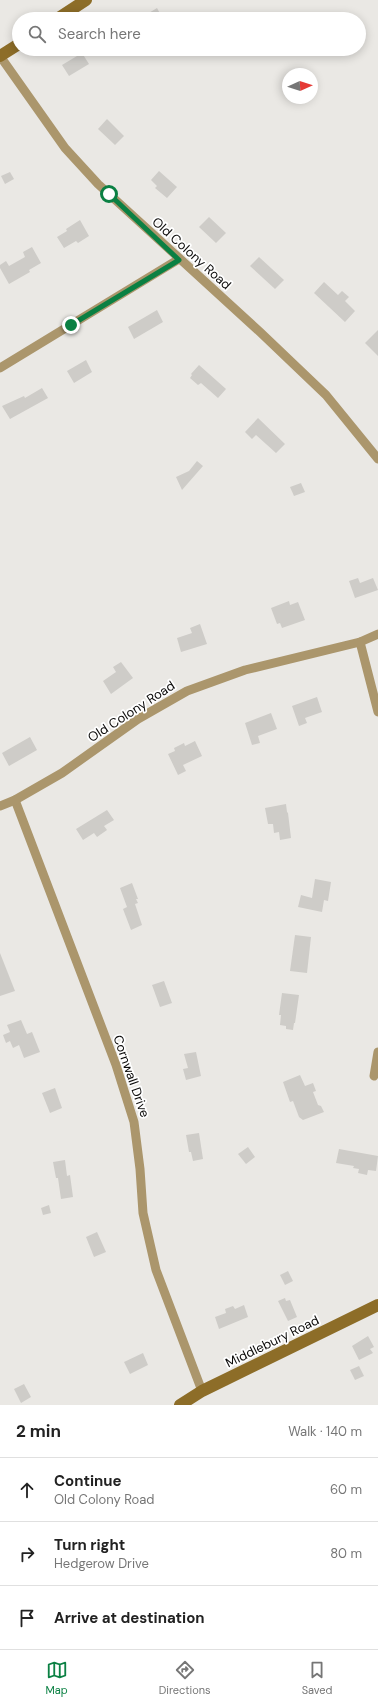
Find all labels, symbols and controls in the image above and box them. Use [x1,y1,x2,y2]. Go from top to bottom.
search box [12,12,366,56]
icon: search [26,23,48,45]
text: Search here [58,24,141,44]
north arrow [282,68,318,104]
route start [100,185,118,203]
street label: Old Colony Road [149,213,235,293]
route end [62,316,80,334]
street label: Old Colony Road [85,677,178,746]
street label: Cornwall Drive [109,1033,154,1120]
street label: Middlebury Road [223,1311,322,1371]
text: 2 min [16,1420,61,1442]
text: Walk · 140 m [288,1423,362,1440]
text: Continue [54,1471,122,1491]
icon: ahead [16,1479,38,1501]
text: 60 m [330,1481,362,1498]
text: Old Colony Road [54,1491,154,1508]
text: Turn right [54,1535,125,1555]
icon: right [16,1543,38,1565]
text: 80 m [330,1545,362,1562]
text: Hedgerow Drive [54,1555,149,1572]
icon: arrive [16,1607,38,1629]
text: Arrive at destination [54,1608,205,1628]
tab: Map [46,1659,68,1697]
tab: Directions [159,1659,211,1697]
tab: Saved [302,1659,332,1697]

